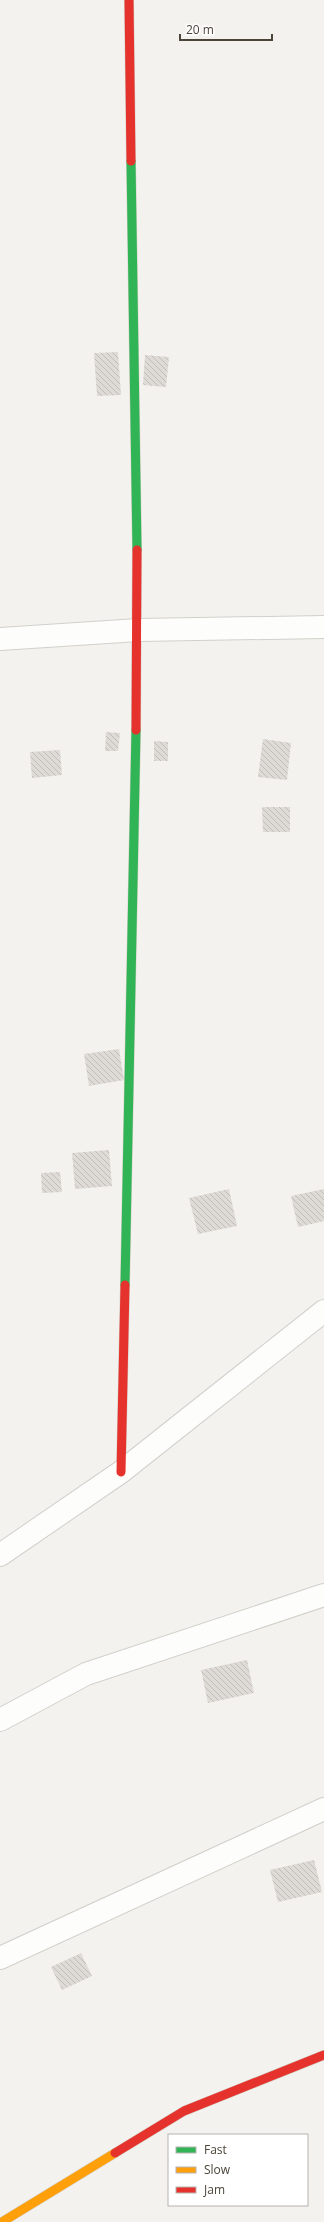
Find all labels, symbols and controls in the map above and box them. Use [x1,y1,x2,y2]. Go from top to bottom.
scale bar [180,16,272,42]
text: 20 m [186,21,214,38]
legend [168,2134,308,2206]
text: Fast [204,2141,227,2158]
text: Slow [204,2161,231,2178]
text: Jam [203,2181,225,2198]

